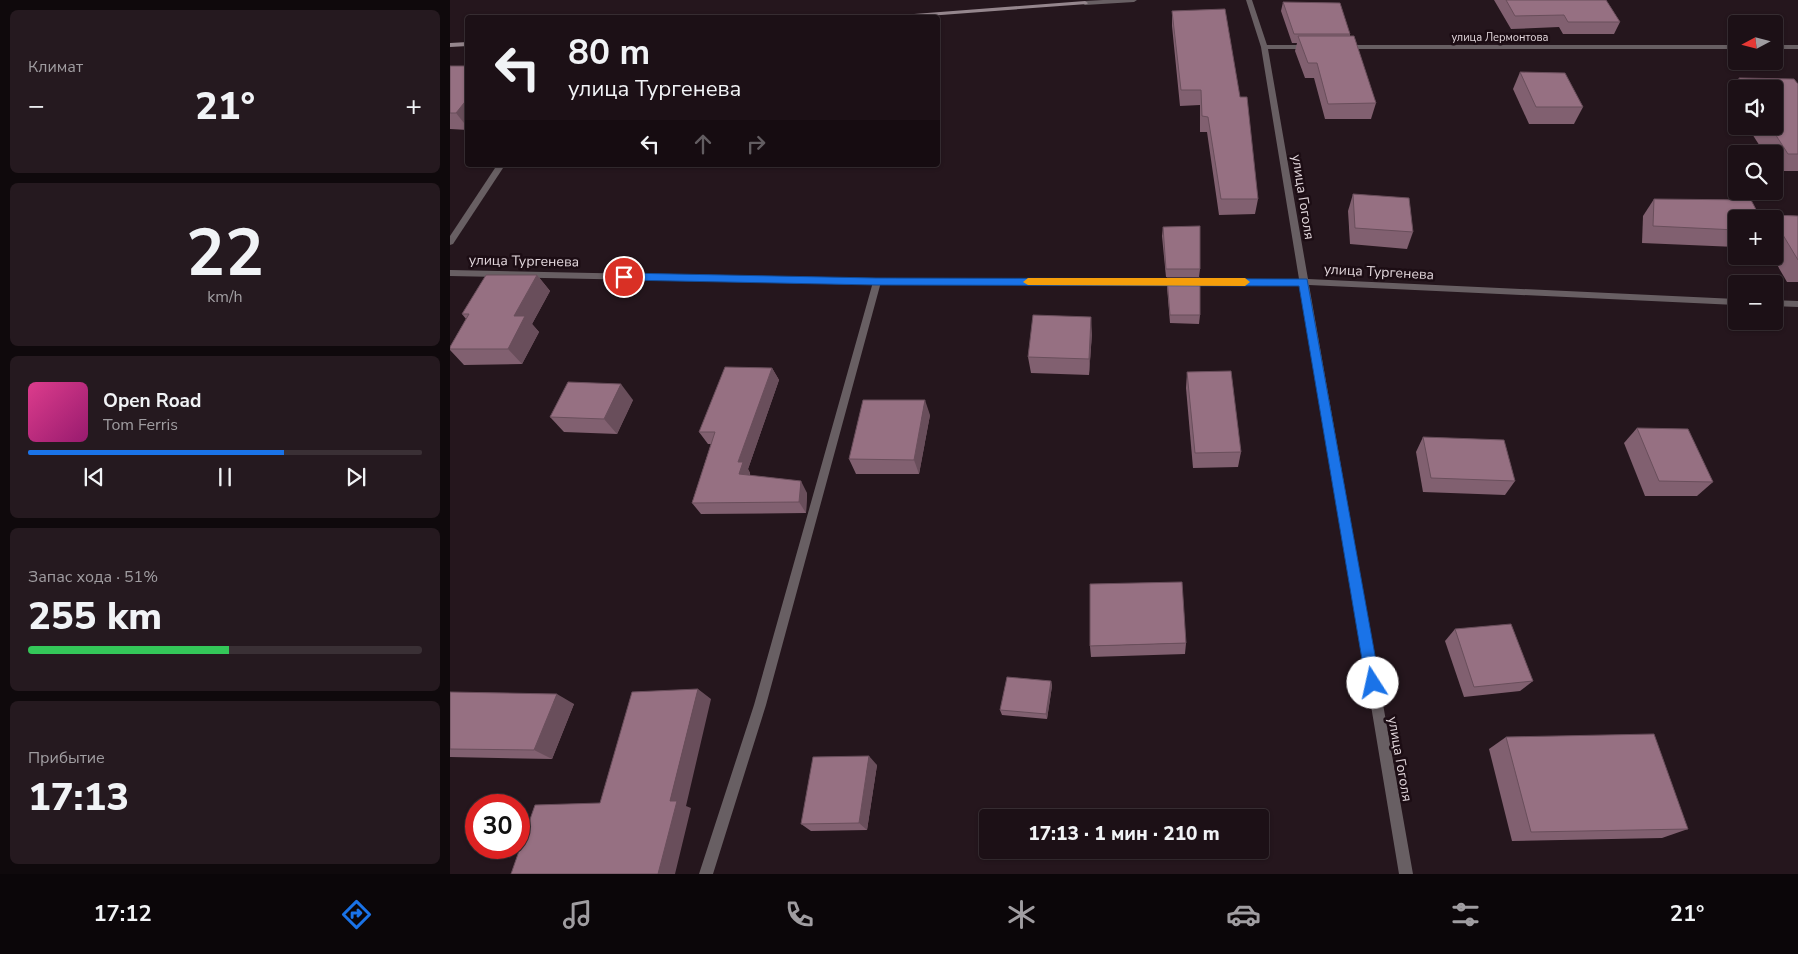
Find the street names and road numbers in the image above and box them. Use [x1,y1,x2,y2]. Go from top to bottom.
street label: улица Лермонтова [1451,30,1549,45]
street label: улица Гоголя [1287,153,1319,241]
street label: улица Тургенева [469,251,579,271]
street label: улица Тургенева [1323,260,1435,284]
street label: улица Гоголя [1383,715,1417,803]

